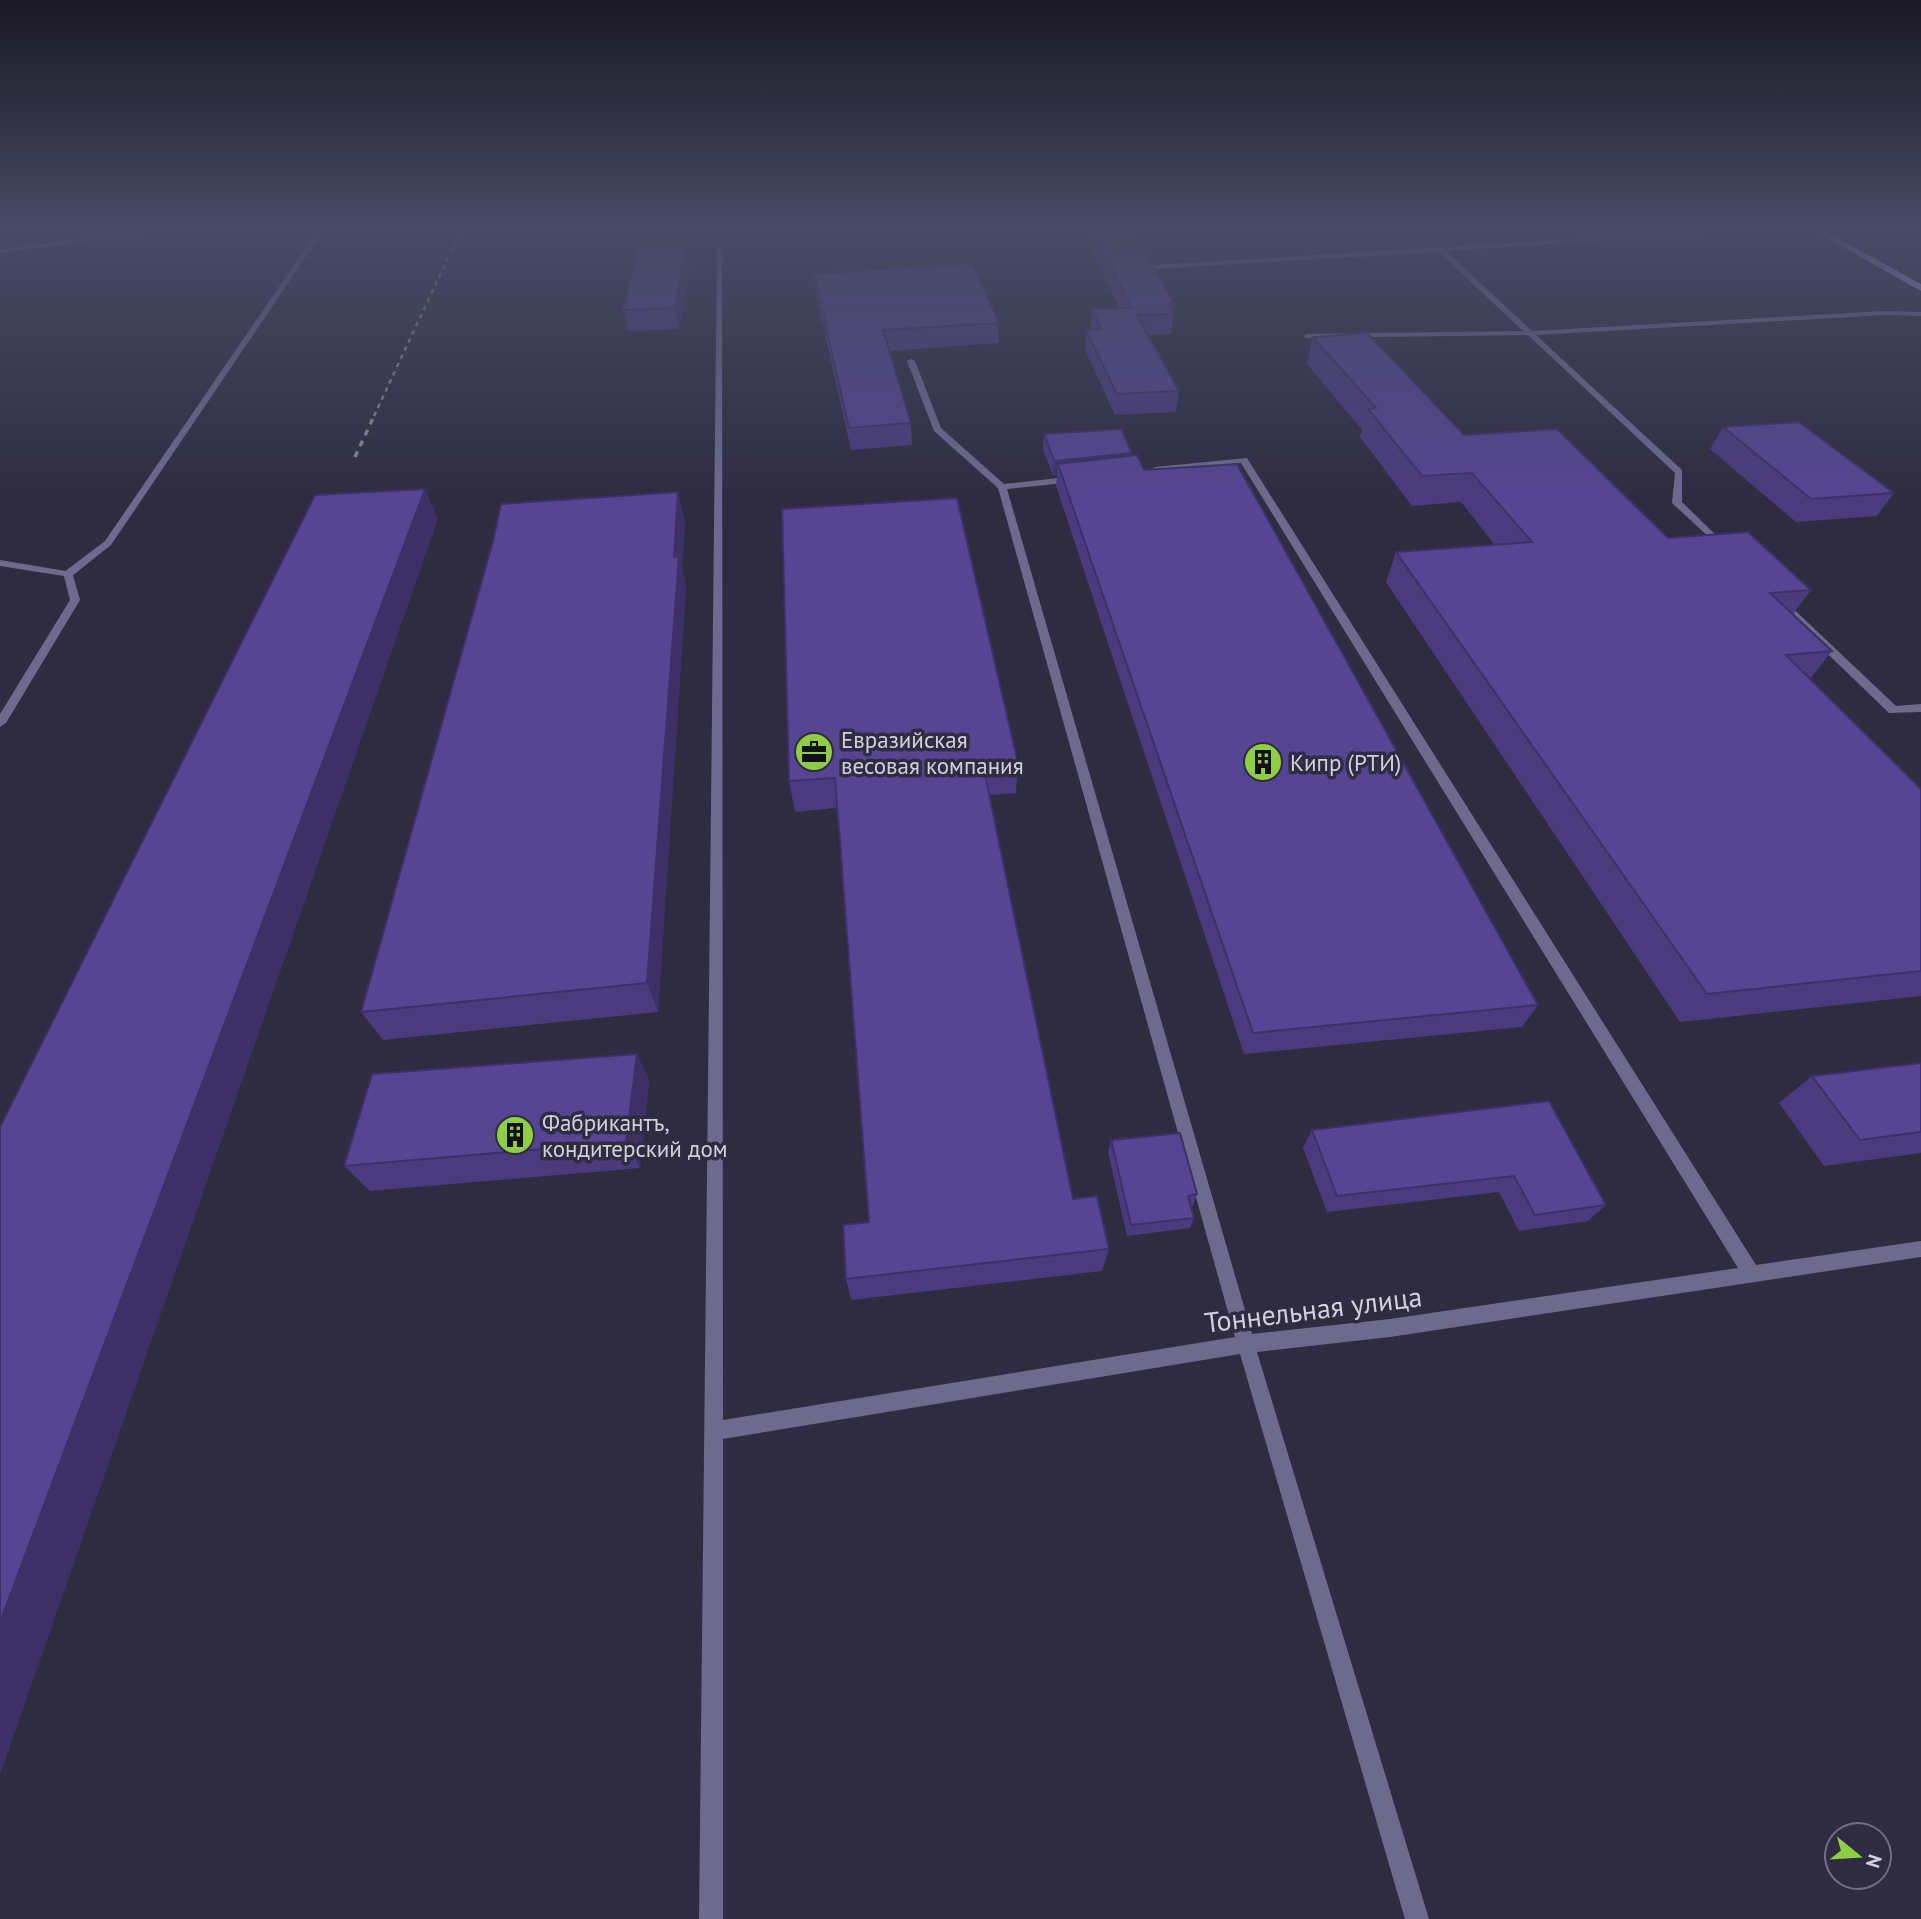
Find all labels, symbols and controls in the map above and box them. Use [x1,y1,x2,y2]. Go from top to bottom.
place label: Евразийская весовая компания [841,725,1024,780]
office icon: Евразийская весовая компания [793,731,835,773]
building icon: Кипр (РТИ) [1242,741,1284,783]
place label: Кипр (РТИ) [1290,748,1401,777]
place label: Фабрикантъ, кондитерский дом [542,1108,728,1163]
building icon: Фабрикантъ, кондитерский дом [494,1114,536,1156]
street label: Тоннельная улица [1202,1277,1424,1341]
north arrow [1823,1821,1893,1891]
text: N [1861,1852,1888,1871]

